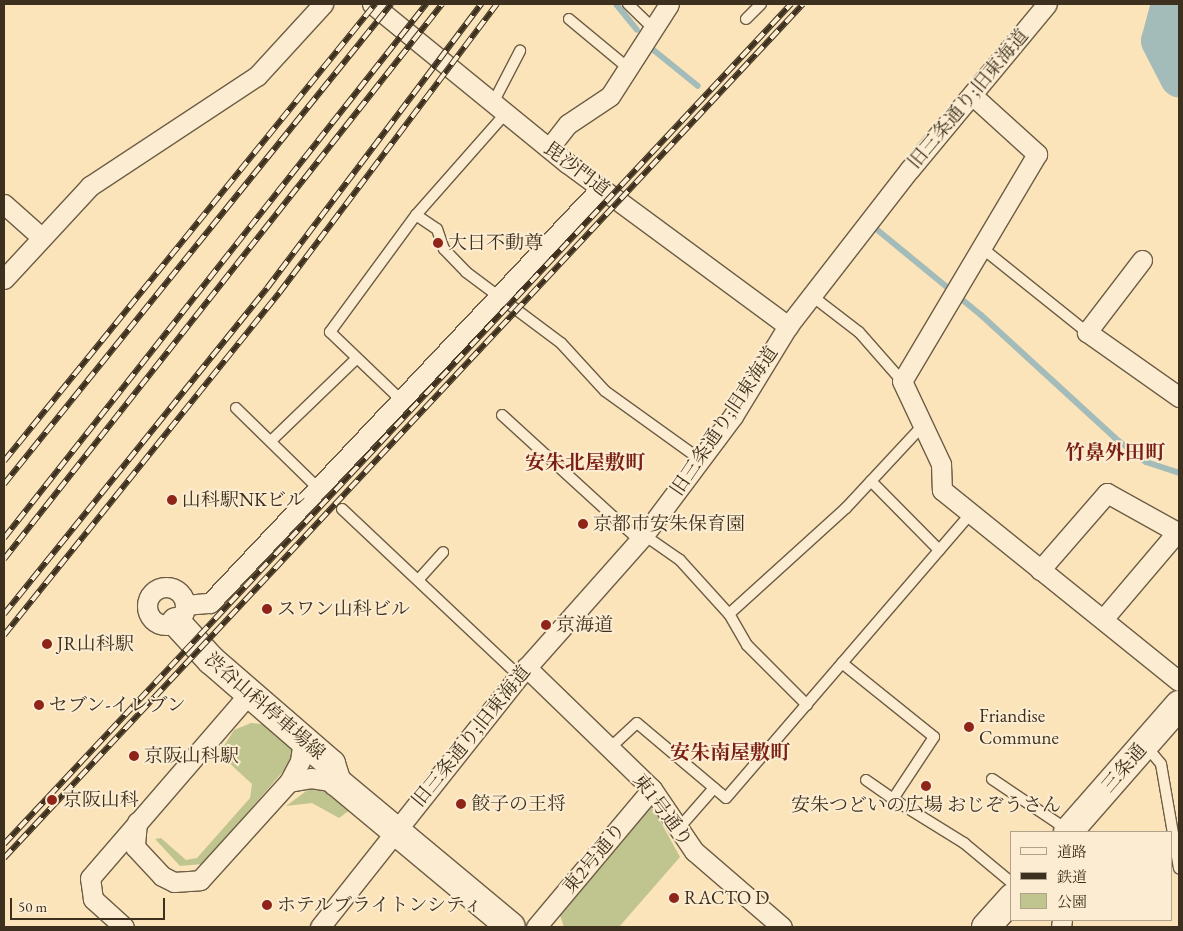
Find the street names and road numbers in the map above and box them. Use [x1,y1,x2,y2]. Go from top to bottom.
street label: 旧三条通り;旧東海道 [903,25,1033,173]
street label: 毘沙門道 [540,137,614,201]
street label: 旧三条通り;旧東海道 [666,342,782,500]
street label: 渋谷山科停車場線 [200,648,330,764]
street label: 旧三条通り;旧東海道 [407,661,535,811]
street label: 三条通 [1097,739,1151,797]
street label: 東1号通り [628,769,698,851]
street label: 東2号通り [558,818,630,898]

